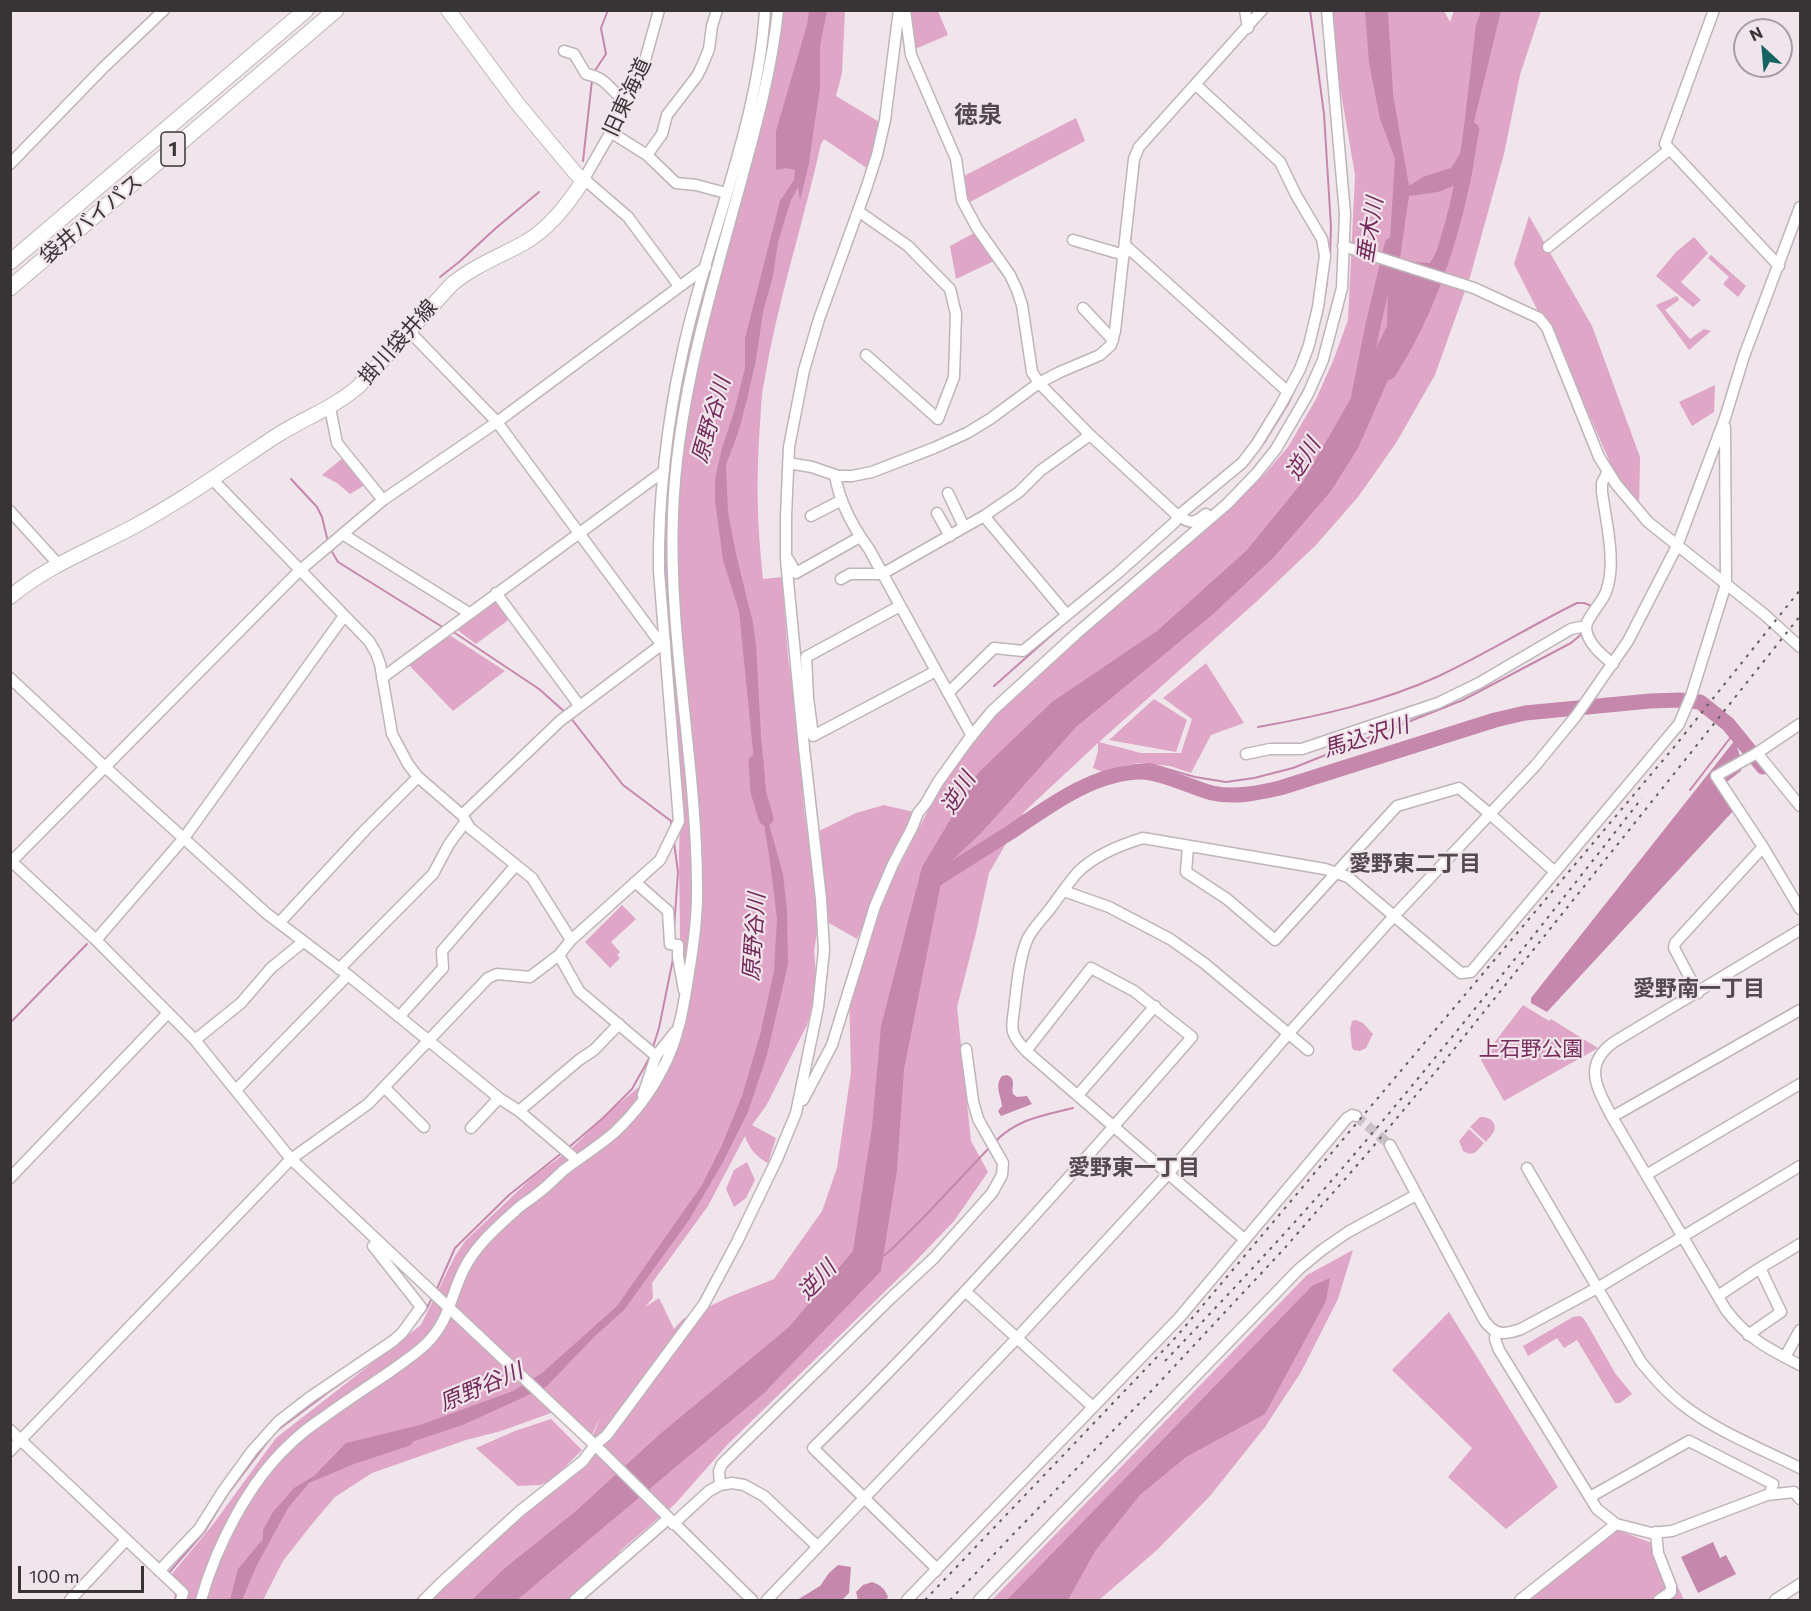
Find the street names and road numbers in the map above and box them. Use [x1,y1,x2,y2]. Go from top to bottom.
street label: 旧東海道 [598,54,656,140]
road number: 1 [161,132,185,166]
street label: 袋井バイパス [35,169,147,269]
street label: 掛川袋井線 [354,295,442,389]

